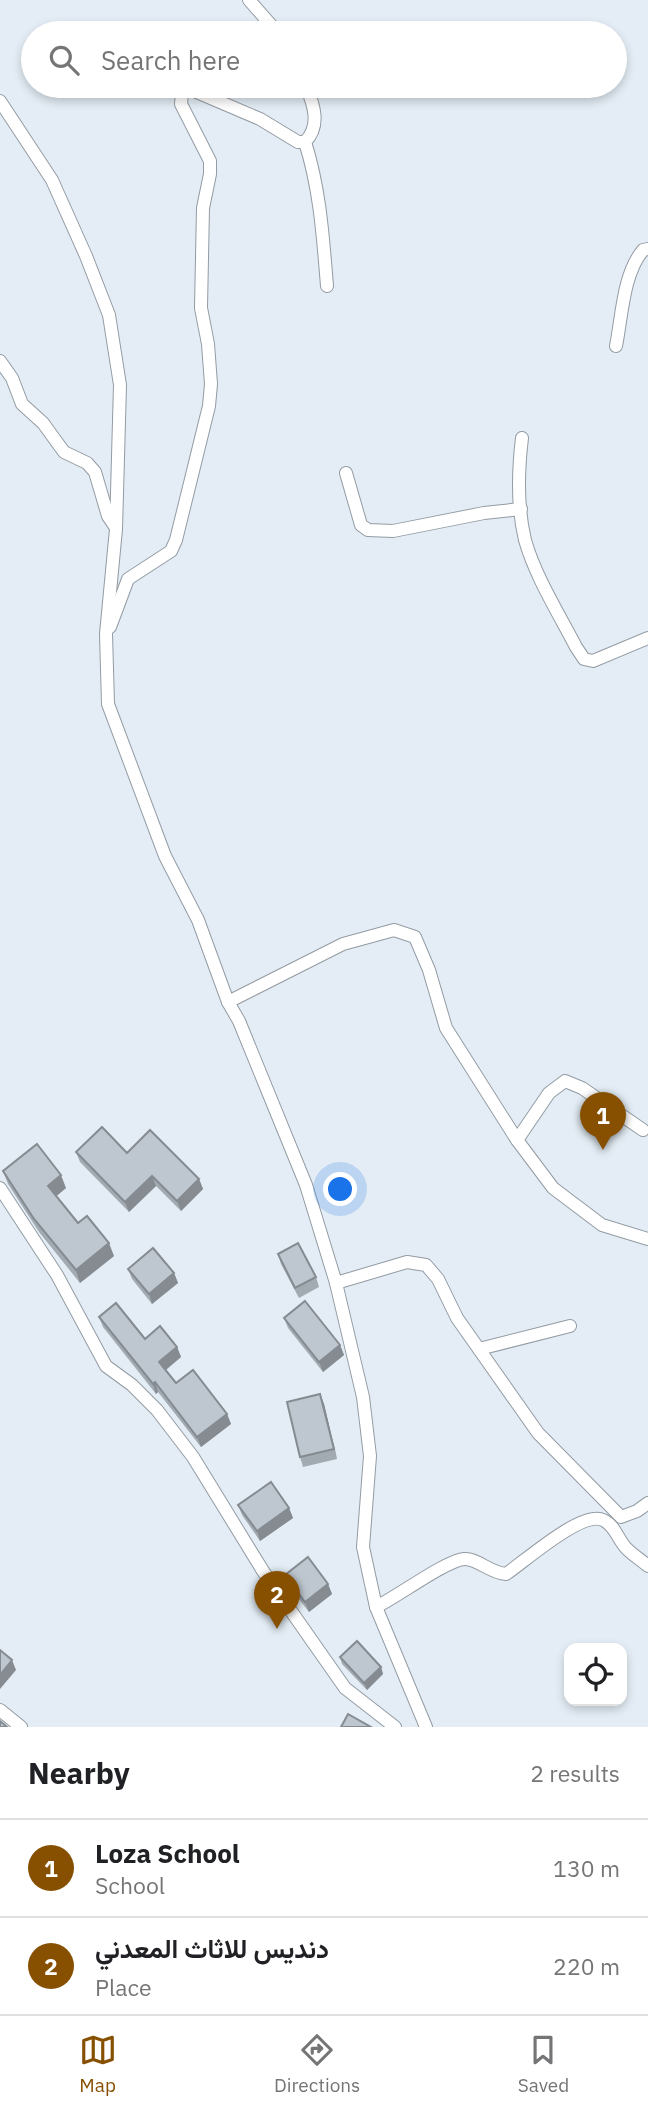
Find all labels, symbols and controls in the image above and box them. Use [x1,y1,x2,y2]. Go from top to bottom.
search box [21,21,627,98]
icon: search [45,41,83,79]
text: Search here [101,43,240,77]
pin: 1 [580,1092,626,1150]
your location [323,1172,357,1206]
pin: 2 [254,1571,300,1629]
map controls [564,1643,627,1706]
button: locate [564,1643,627,1706]
text: Nearby [28,1753,130,1792]
text: 2 results [530,1758,620,1788]
text: Loza School [95,1836,240,1870]
text: 1 [44,1853,58,1883]
text: 130 m [553,1853,620,1883]
text: School [95,1870,165,1900]
text: دنديس للاثاث المعدني [95,1931,329,1965]
text: 2 [44,1951,58,1981]
text: 220 m [553,1951,620,1981]
text: Place [95,1972,152,2002]
tab: Map [79,2031,117,2097]
tab: Directions [274,2031,360,2097]
tab: Saved [518,2031,569,2097]

